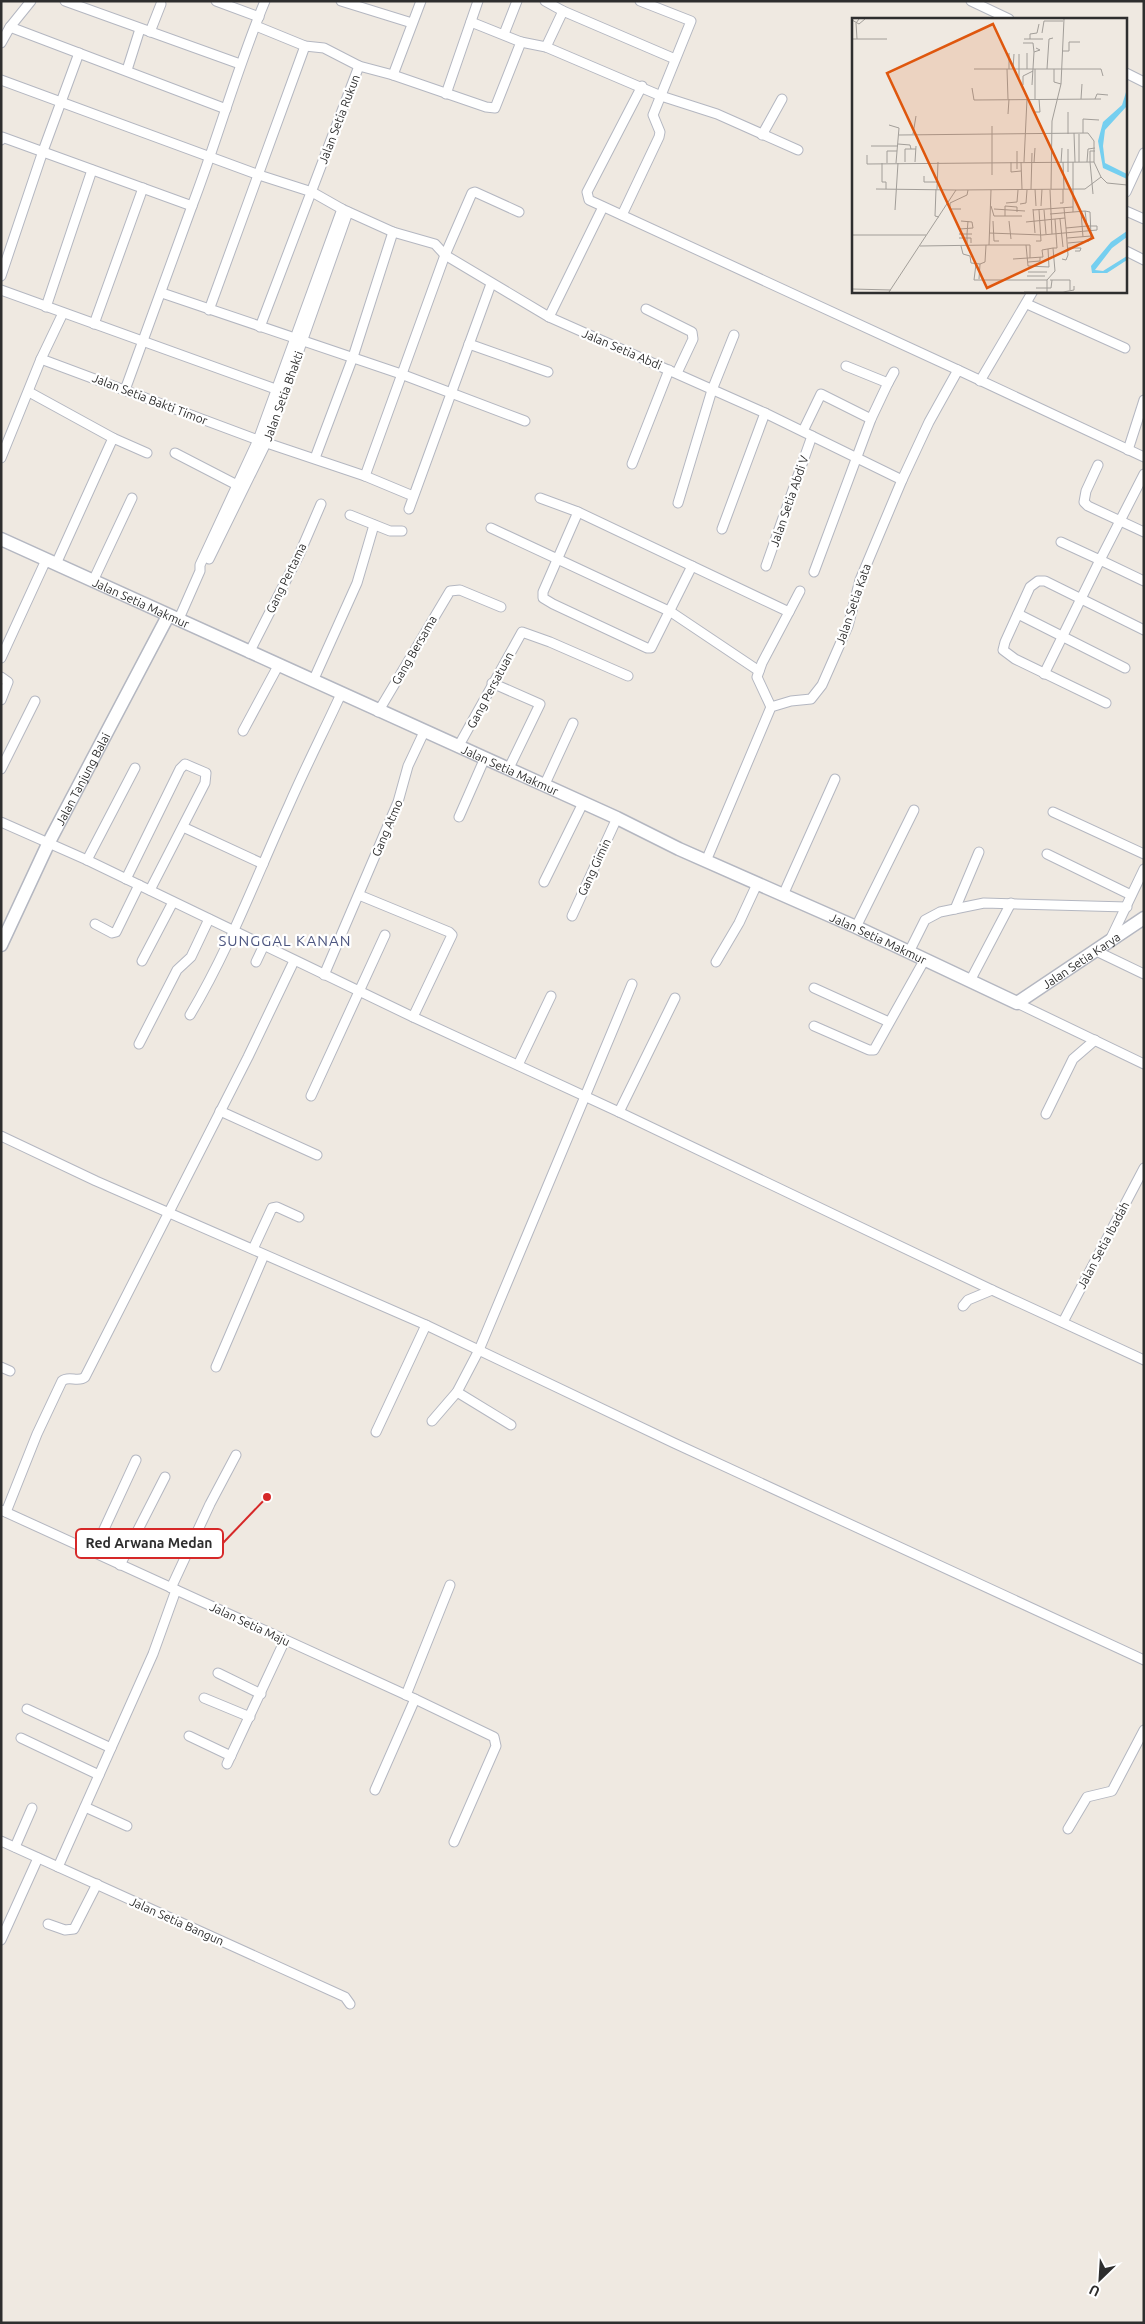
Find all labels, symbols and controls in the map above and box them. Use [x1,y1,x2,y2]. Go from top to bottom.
inset map [852,18,1128,292]
street label: Jalan Setia Rukun [316,73,362,165]
street label: Jalan Setia Abdi [580,326,664,372]
street label: Jalan Setia Bhakti [261,349,305,443]
street label: Jalan Setia Bakti Timor [91,371,210,427]
street label: Jalan Setia Abdi V [767,453,811,548]
street label: Gang Pertama [263,541,309,615]
street label: Jalan Setia Kata [833,562,873,646]
street label: Jalan Setia Makmur [91,575,192,630]
street label: Gang Bersama [389,613,439,687]
street label: Gang Persatuan [464,650,516,730]
street label: Jalan Tanjung Balai [53,730,112,827]
street label: Jalan Setia Makmur [460,742,561,797]
street label: Gang Atmo [369,798,405,858]
street label: Gang Gimin [575,836,613,898]
street label: Jalan Setia Makmur [828,910,929,966]
street label: Jalan Setia Karya [1040,930,1122,991]
district label: SUNGGAL KANAN [218,932,352,949]
street label: Jalan Setia Ibadah [1075,1199,1131,1291]
callout: Red Arwana Medan [76,1529,223,1558]
text: Red Arwana Medan [86,1535,212,1551]
street label: Jalan Setia Maju [208,1600,292,1648]
street label: Jalan Setia Bangun [128,1894,226,1948]
north arrow [1075,2254,1125,2304]
text: U [1087,2281,1102,2300]

